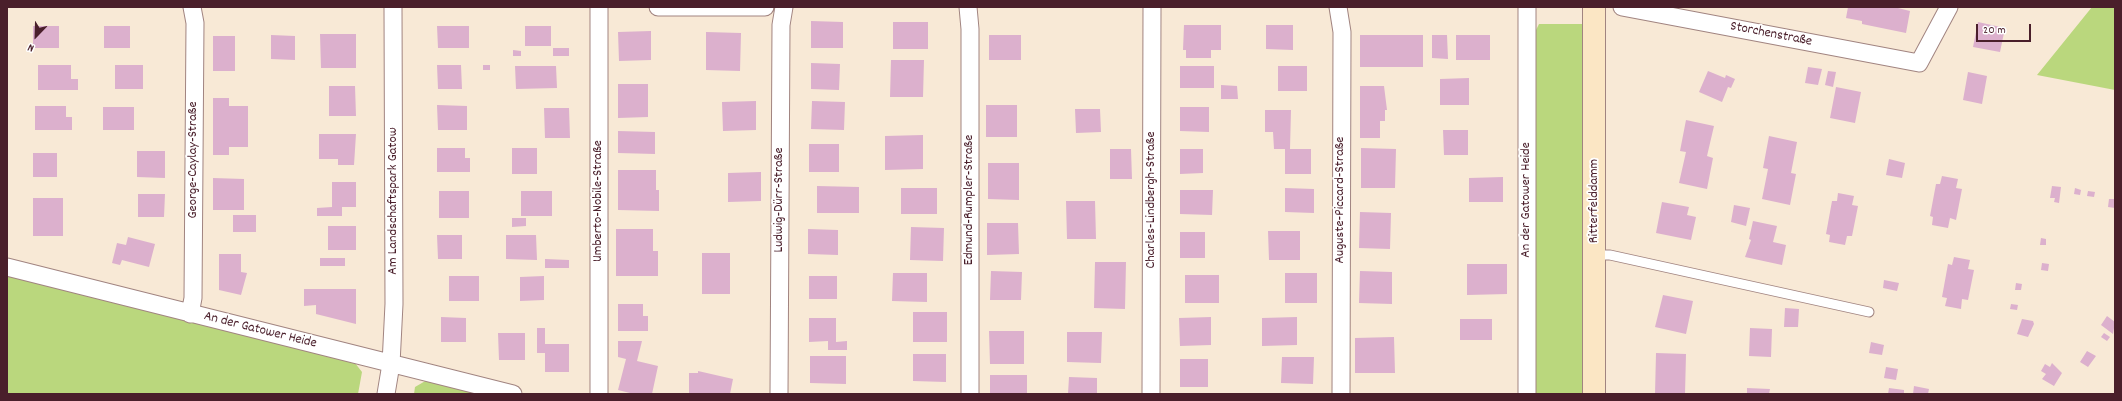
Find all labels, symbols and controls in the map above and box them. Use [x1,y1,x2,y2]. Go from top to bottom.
north arrow [16,16,56,56]
scale bar [1978,16,2033,42]
street label: Storchenstraße [1729,19,1813,51]
text: 20 m [1983,22,2006,39]
text: N [26,39,37,55]
street label: George-Caylay-Straße [186,101,202,219]
street label: Am Landschaftspark Gatow [386,127,402,275]
street label: Charles-Lindbergh-Straße [1144,131,1160,269]
street label: Edmund-Rumpler-Straße [962,135,978,265]
street label: Auguste-Piccard-Straße [1333,136,1349,264]
street label: Umberto-Nobile-Straße [591,140,607,262]
street label: An der Gatower Heide [1519,142,1535,258]
street label: Ludwig-Dürr-Straße [772,147,788,253]
street label: Ritterfelddamm [1587,159,1603,243]
street label: An der Gatower Heide [202,309,318,353]

